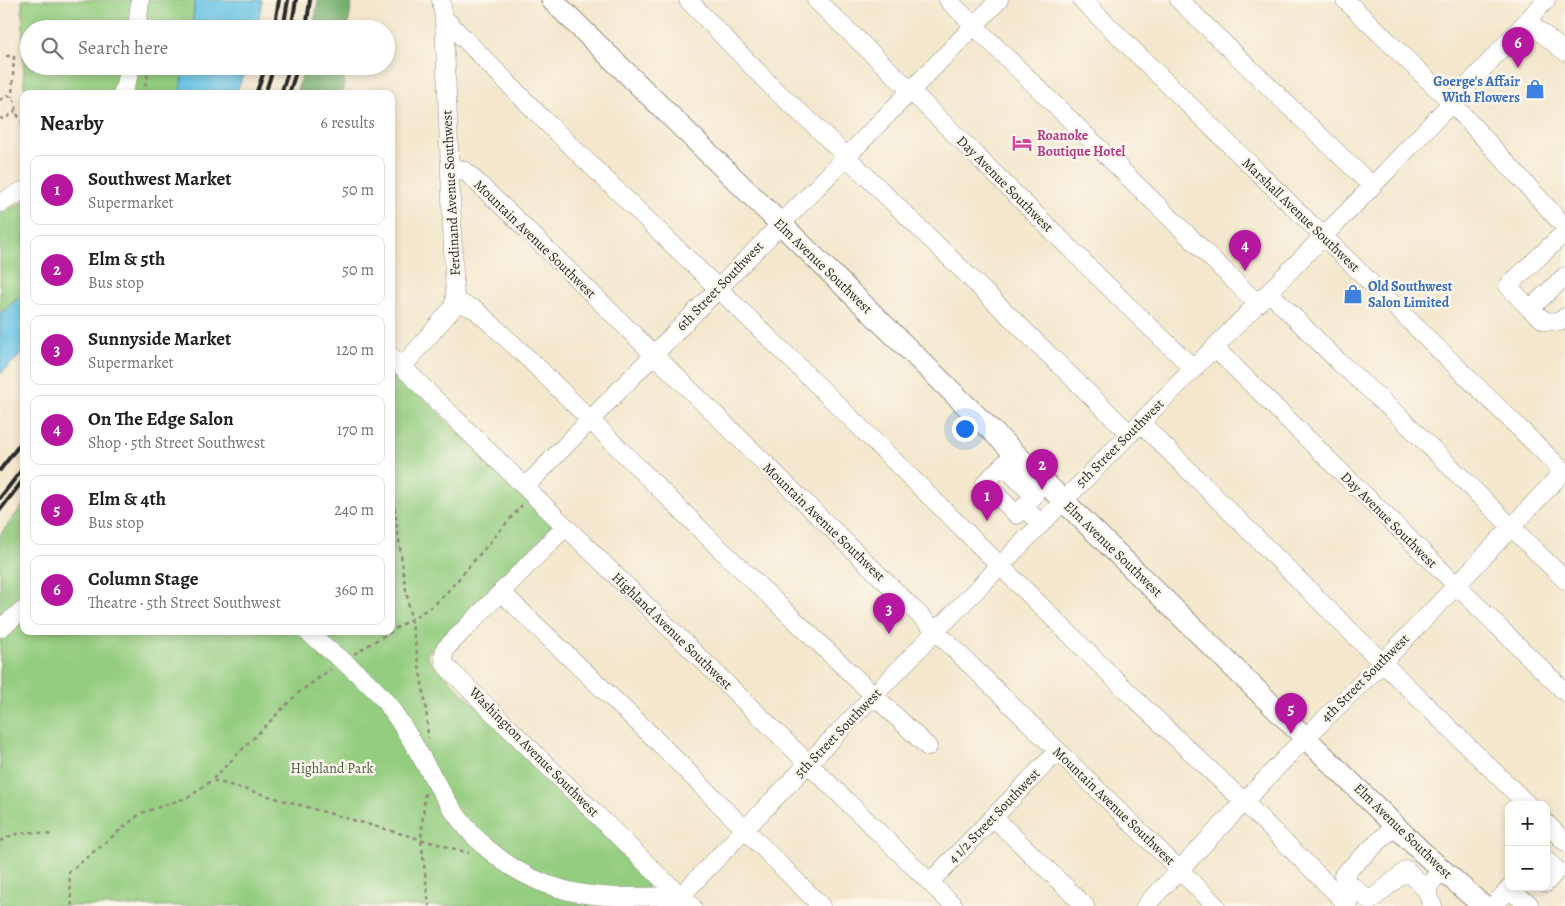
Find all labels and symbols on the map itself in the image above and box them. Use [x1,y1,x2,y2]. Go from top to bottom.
pin: 6 [1502,27,1534,68]
place label: Goerge's Affair With Flowers [1433,72,1520,107]
shop icon: Goerge's Affair With Flowers [1524,78,1546,100]
street label: Ferdinand Avenue Southwest [437,109,465,276]
place label: Roanoke Boutique Hotel [1037,126,1126,161]
street label: Day Avenue Southwest [953,132,1058,237]
hotel icon: Roanoke Boutique Hotel [1011,132,1033,154]
street label: Marshall Avenue Southwest [1238,154,1364,277]
street label: Mountain Avenue Southwest [470,175,601,303]
street label: Elm Avenue Southwest [770,214,877,318]
pin: 4 [1229,230,1261,271]
street label: 6th Street Southwest [672,237,768,335]
place label: Old Southwest Salon Limited [1368,277,1453,312]
shop icon: Old Southwest Salon Limited [1342,283,1364,305]
street label: 5th Street Southwest [1072,394,1169,491]
your location [952,416,978,442]
pin: 2 [1026,449,1058,490]
street label: Mountain Avenue Southwest [759,458,890,586]
street label: Day Avenue Southwest [1337,468,1442,573]
pin: 1 [971,480,1003,521]
street label: Elm Avenue Southwest [1060,497,1167,601]
street label: Highland Avenue Southwest [608,568,737,694]
pin: 3 [873,593,905,634]
street label: 4th Street Southwest [1317,629,1414,726]
street label: Washington Avenue Southwest [464,682,603,821]
street label: 5th Street Southwest [790,684,886,782]
pin: 5 [1275,693,1307,734]
street label: Mountain Avenue Southwest [1049,742,1180,870]
park label: Highland Park [290,759,374,778]
street label: 4 1/2 Street Southwest [944,764,1044,867]
street label: Elm Avenue Southwest [1350,779,1457,883]

